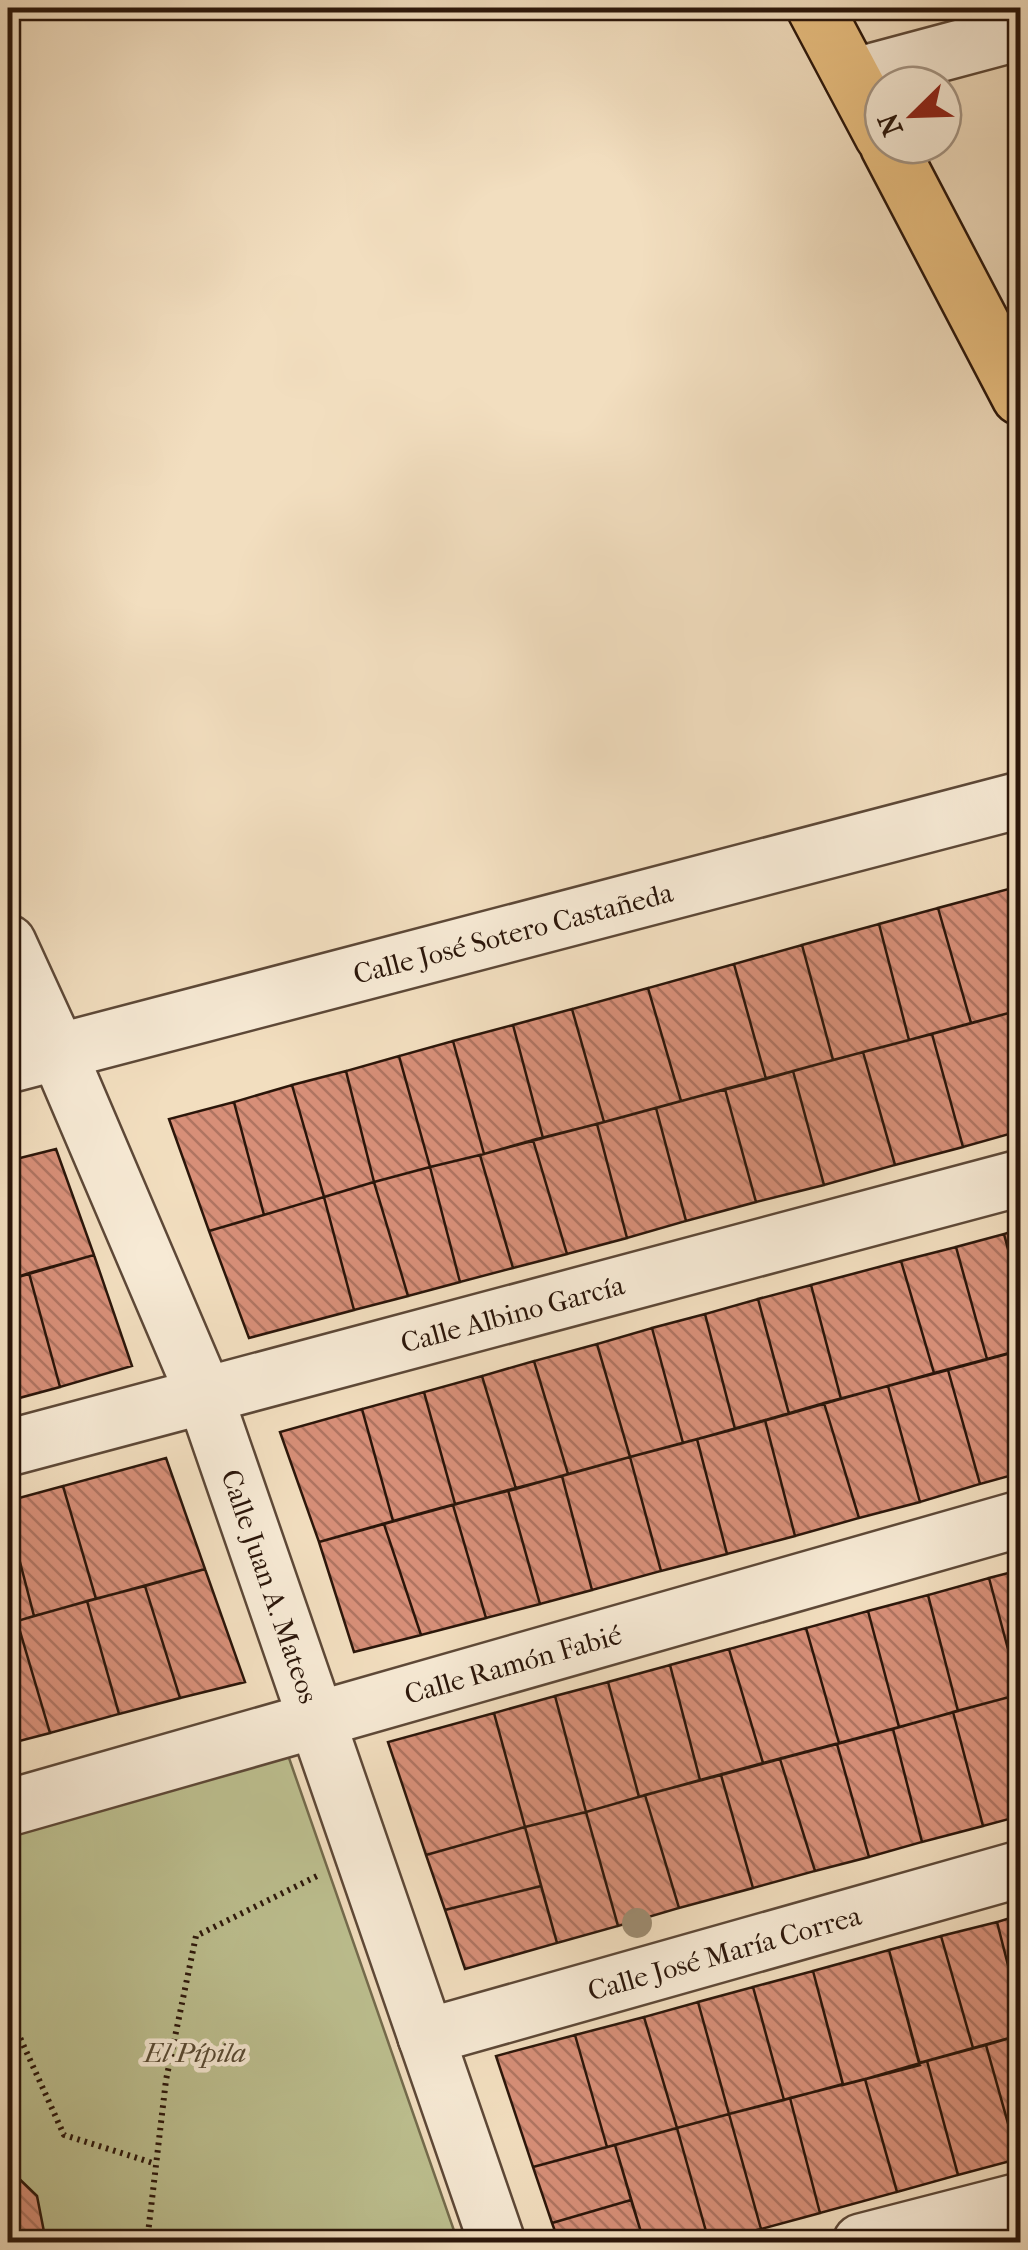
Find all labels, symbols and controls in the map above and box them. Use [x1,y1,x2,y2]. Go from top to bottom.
north arrow [863,65,963,165]
text: N [871,108,910,141]
street label: Calle José Sotero Castañeda [350,875,677,990]
street label: Calle Albino García [397,1268,629,1359]
street label: Calle Juan A. Mateos [215,1465,326,1707]
street label: Calle Ramón Fabié [400,1617,625,1711]
street label: Calle José María Correa [584,1898,866,2007]
park label: El Pípila [142,2036,246,2069]

